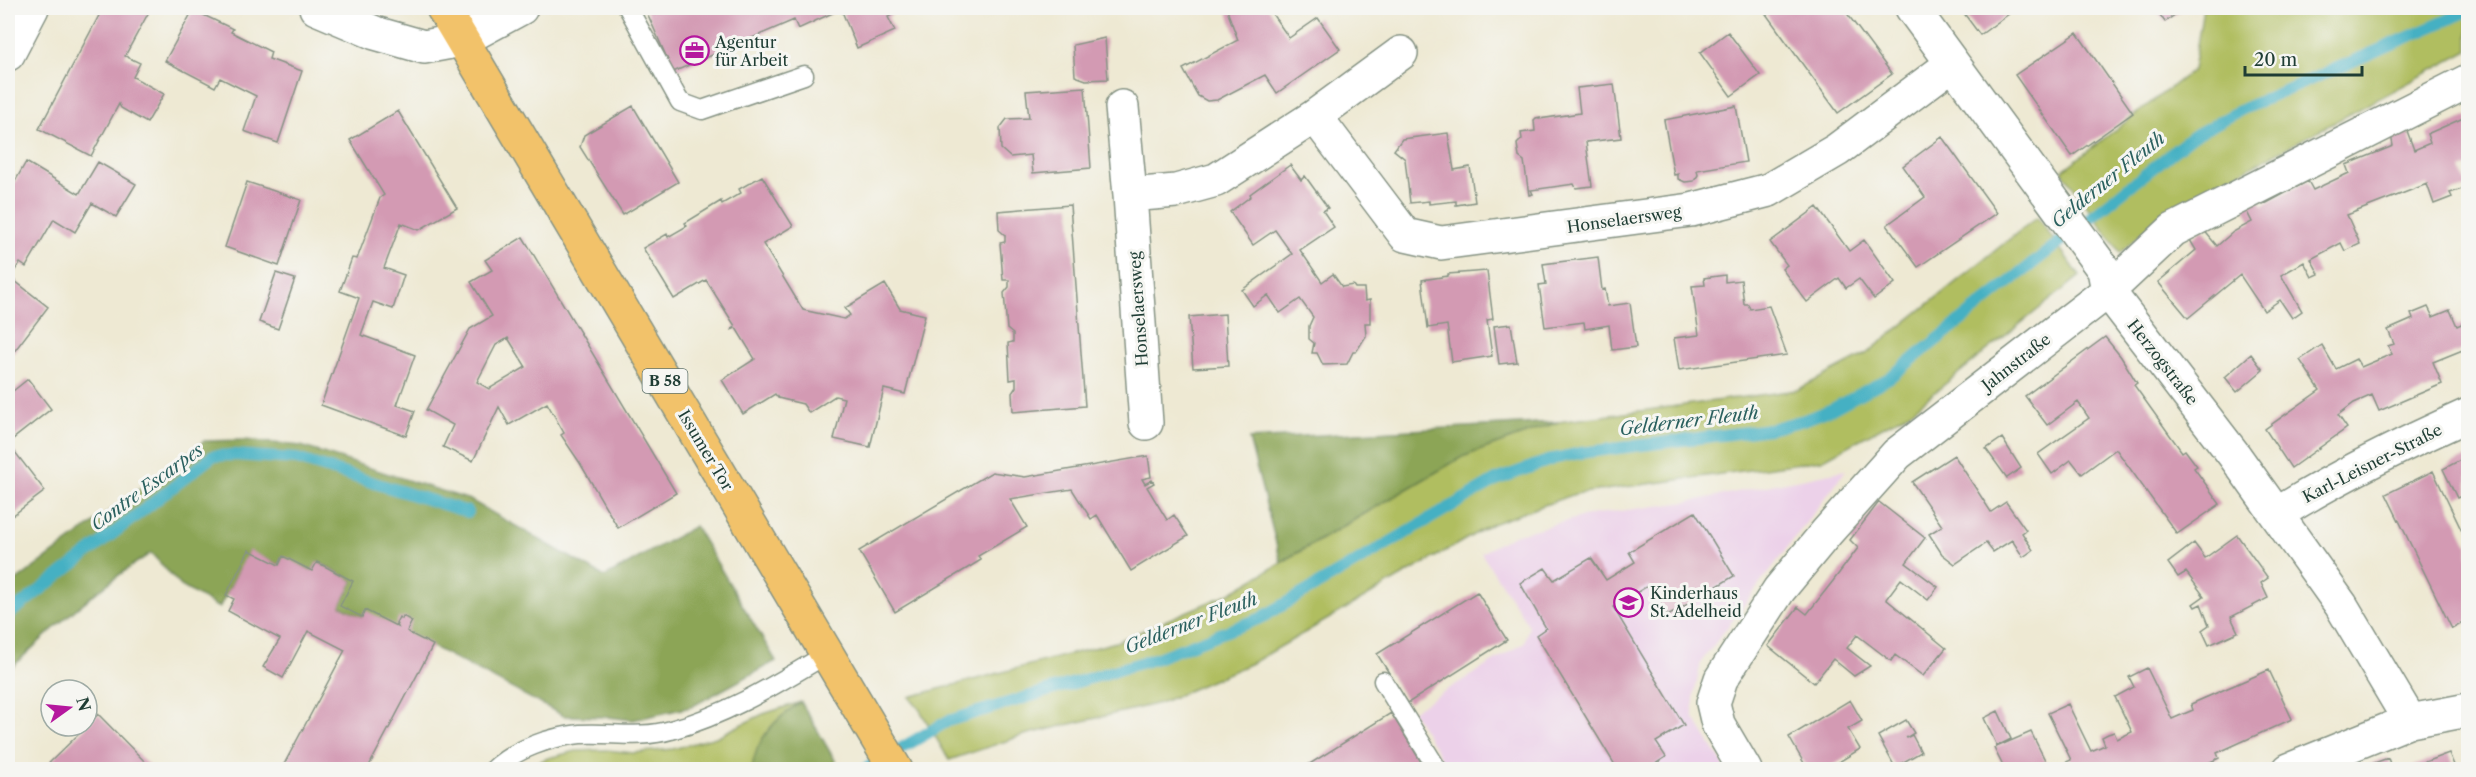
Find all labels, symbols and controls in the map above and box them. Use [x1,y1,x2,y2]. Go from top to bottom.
place label: Agentur für Arbeit [714,32,788,70]
office icon: Agentur für Arbeit [678,35,710,67]
scale bar [2245,39,2362,77]
text: 20 m [2254,49,2298,71]
water label: Gelderner Fleuth [2047,127,2169,233]
street label: Honselaersweg [1566,201,1683,237]
street label: Honselaersweg [1124,250,1152,367]
street label: Herzogstraße [2123,315,2203,409]
street label: Jahnstraße [1975,329,2054,397]
road number: B 58 [642,369,688,393]
water label: Gelderner Fleuth [1618,402,1760,440]
street label: Issumer Tor [674,406,738,494]
street label: Karl-Leisner-Straße [2299,419,2445,507]
water label: Contre Escarpes [86,439,208,535]
place label: Kinderhaus St. Adelheid [1650,583,1742,621]
school or university icon: Kinderhaus St. Adelheid [1613,586,1645,618]
water label: Gelderner Fleuth [1122,588,1260,658]
north arrow [39,678,99,738]
text: N [72,695,95,714]

